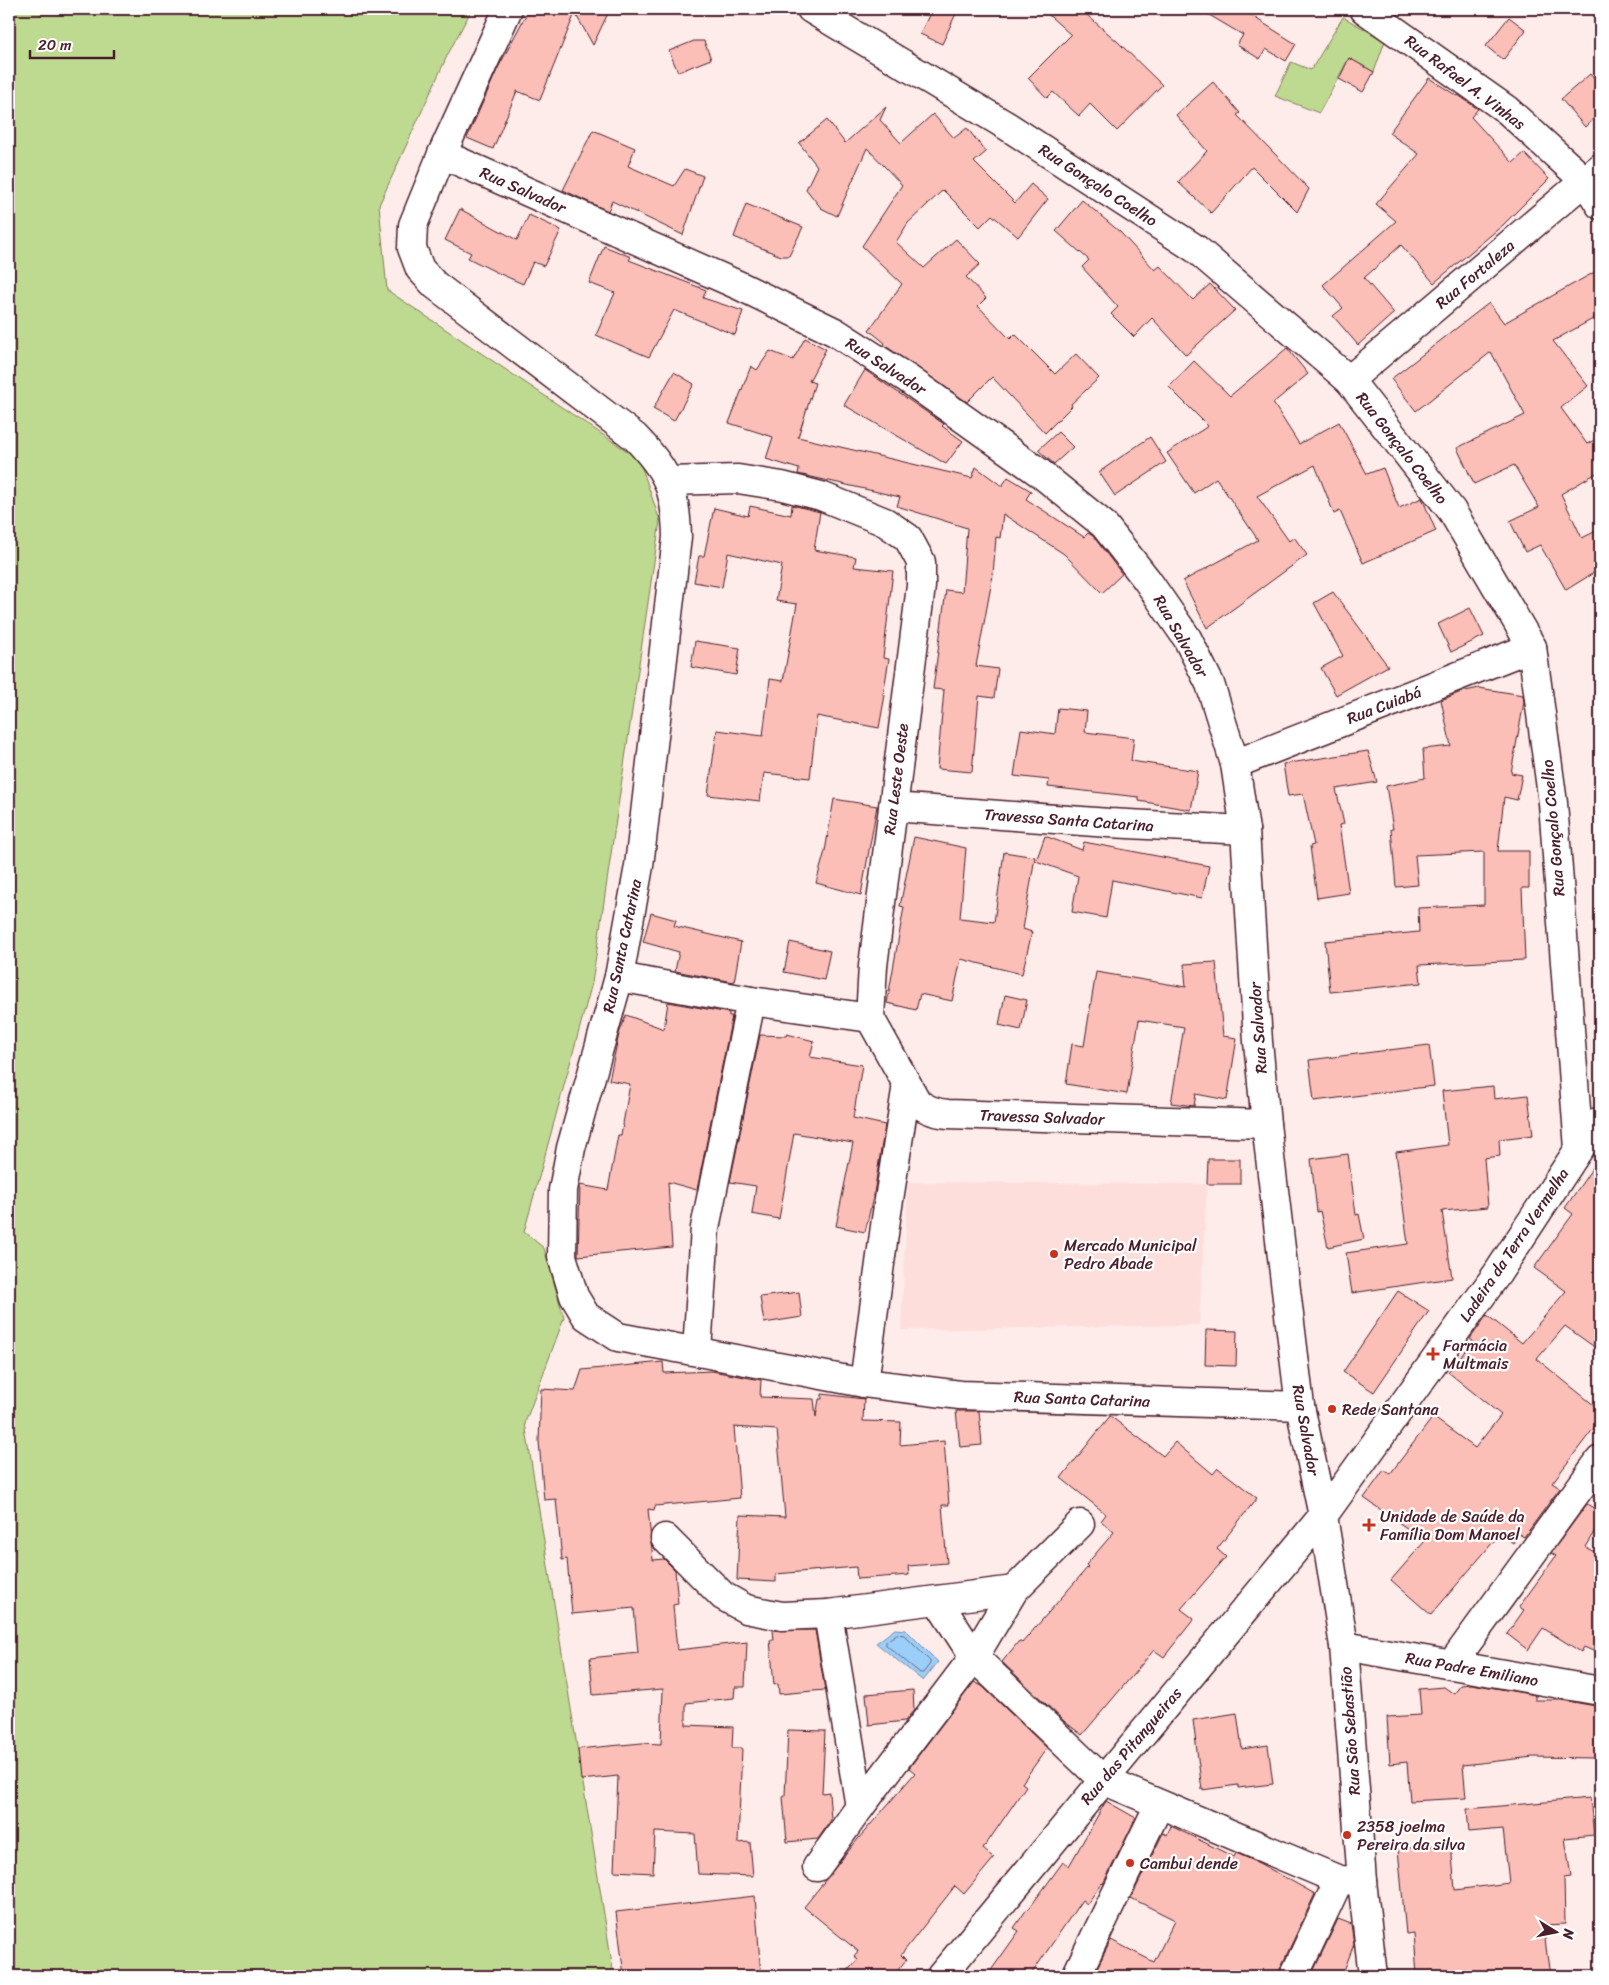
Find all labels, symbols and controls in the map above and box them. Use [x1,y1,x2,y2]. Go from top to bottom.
street label: Rua Rafael A. Vinhas [1398,27,1532,138]
scale bar [30,28,114,60]
text: 20 m [38,32,72,58]
street label: Rua Gonçalo Coelho [1033,136,1163,234]
street label: Rua Salvador [475,158,572,222]
street label: Rua Fortaleza [1428,232,1522,316]
street label: Rua Salvador [840,329,934,404]
street label: Rua Gonçalo Coelho [1348,385,1456,511]
street label: Rua Salvador [1146,589,1217,684]
street label: Rua Cuiabá [1342,677,1426,733]
street label: Rua Leste Oeste [875,721,917,836]
street label: Rua Gonçalo Coelho [1533,758,1573,898]
street label: Travessa Santa Catarina [983,800,1155,840]
street label: Rua Santa Catarina [594,875,651,1016]
street label: Rua Salvador [1240,980,1276,1075]
street label: Travessa Salvador [979,1100,1106,1134]
street label: Ladeira da Terra Vermelha [1451,1162,1577,1328]
place label: Mercado Municipal Pedro Abade [1064,1231,1197,1278]
marker: Mercado Municipal Pedro Abade [1048,1248,1060,1260]
place label: Farmácia Multmais [1443,1331,1509,1378]
marker: Farmácia Multmais [1427,1348,1439,1360]
street label: Rua Santa Catarina [1013,1382,1151,1416]
street label: Rua Salvador [1284,1382,1328,1479]
place label: Rede Santana [1342,1395,1440,1424]
marker: Rede Santana [1326,1403,1338,1415]
place label: Unidade de Saúde da Família Dom Manoel [1380,1502,1525,1549]
marker: Unidade de Saúde da Família Dom Manoel [1362,1518,1376,1532]
street label: Rua Padre Emiliano [1403,1643,1541,1695]
street label: Rua São Sebastião [1331,1666,1369,1796]
street label: Rua das Pitangueiras [1073,1680,1190,1812]
place label: 2358 joelma Pereira da silva [1357,1812,1465,1859]
marker: 2358 joelma Pereira da silva [1341,1829,1353,1841]
place label: Cambui dende [1140,1849,1238,1878]
marker: Cambui dende [1124,1857,1136,1869]
north arrow [1532,1908,1582,1958]
text: N [1555,1926,1582,1941]

